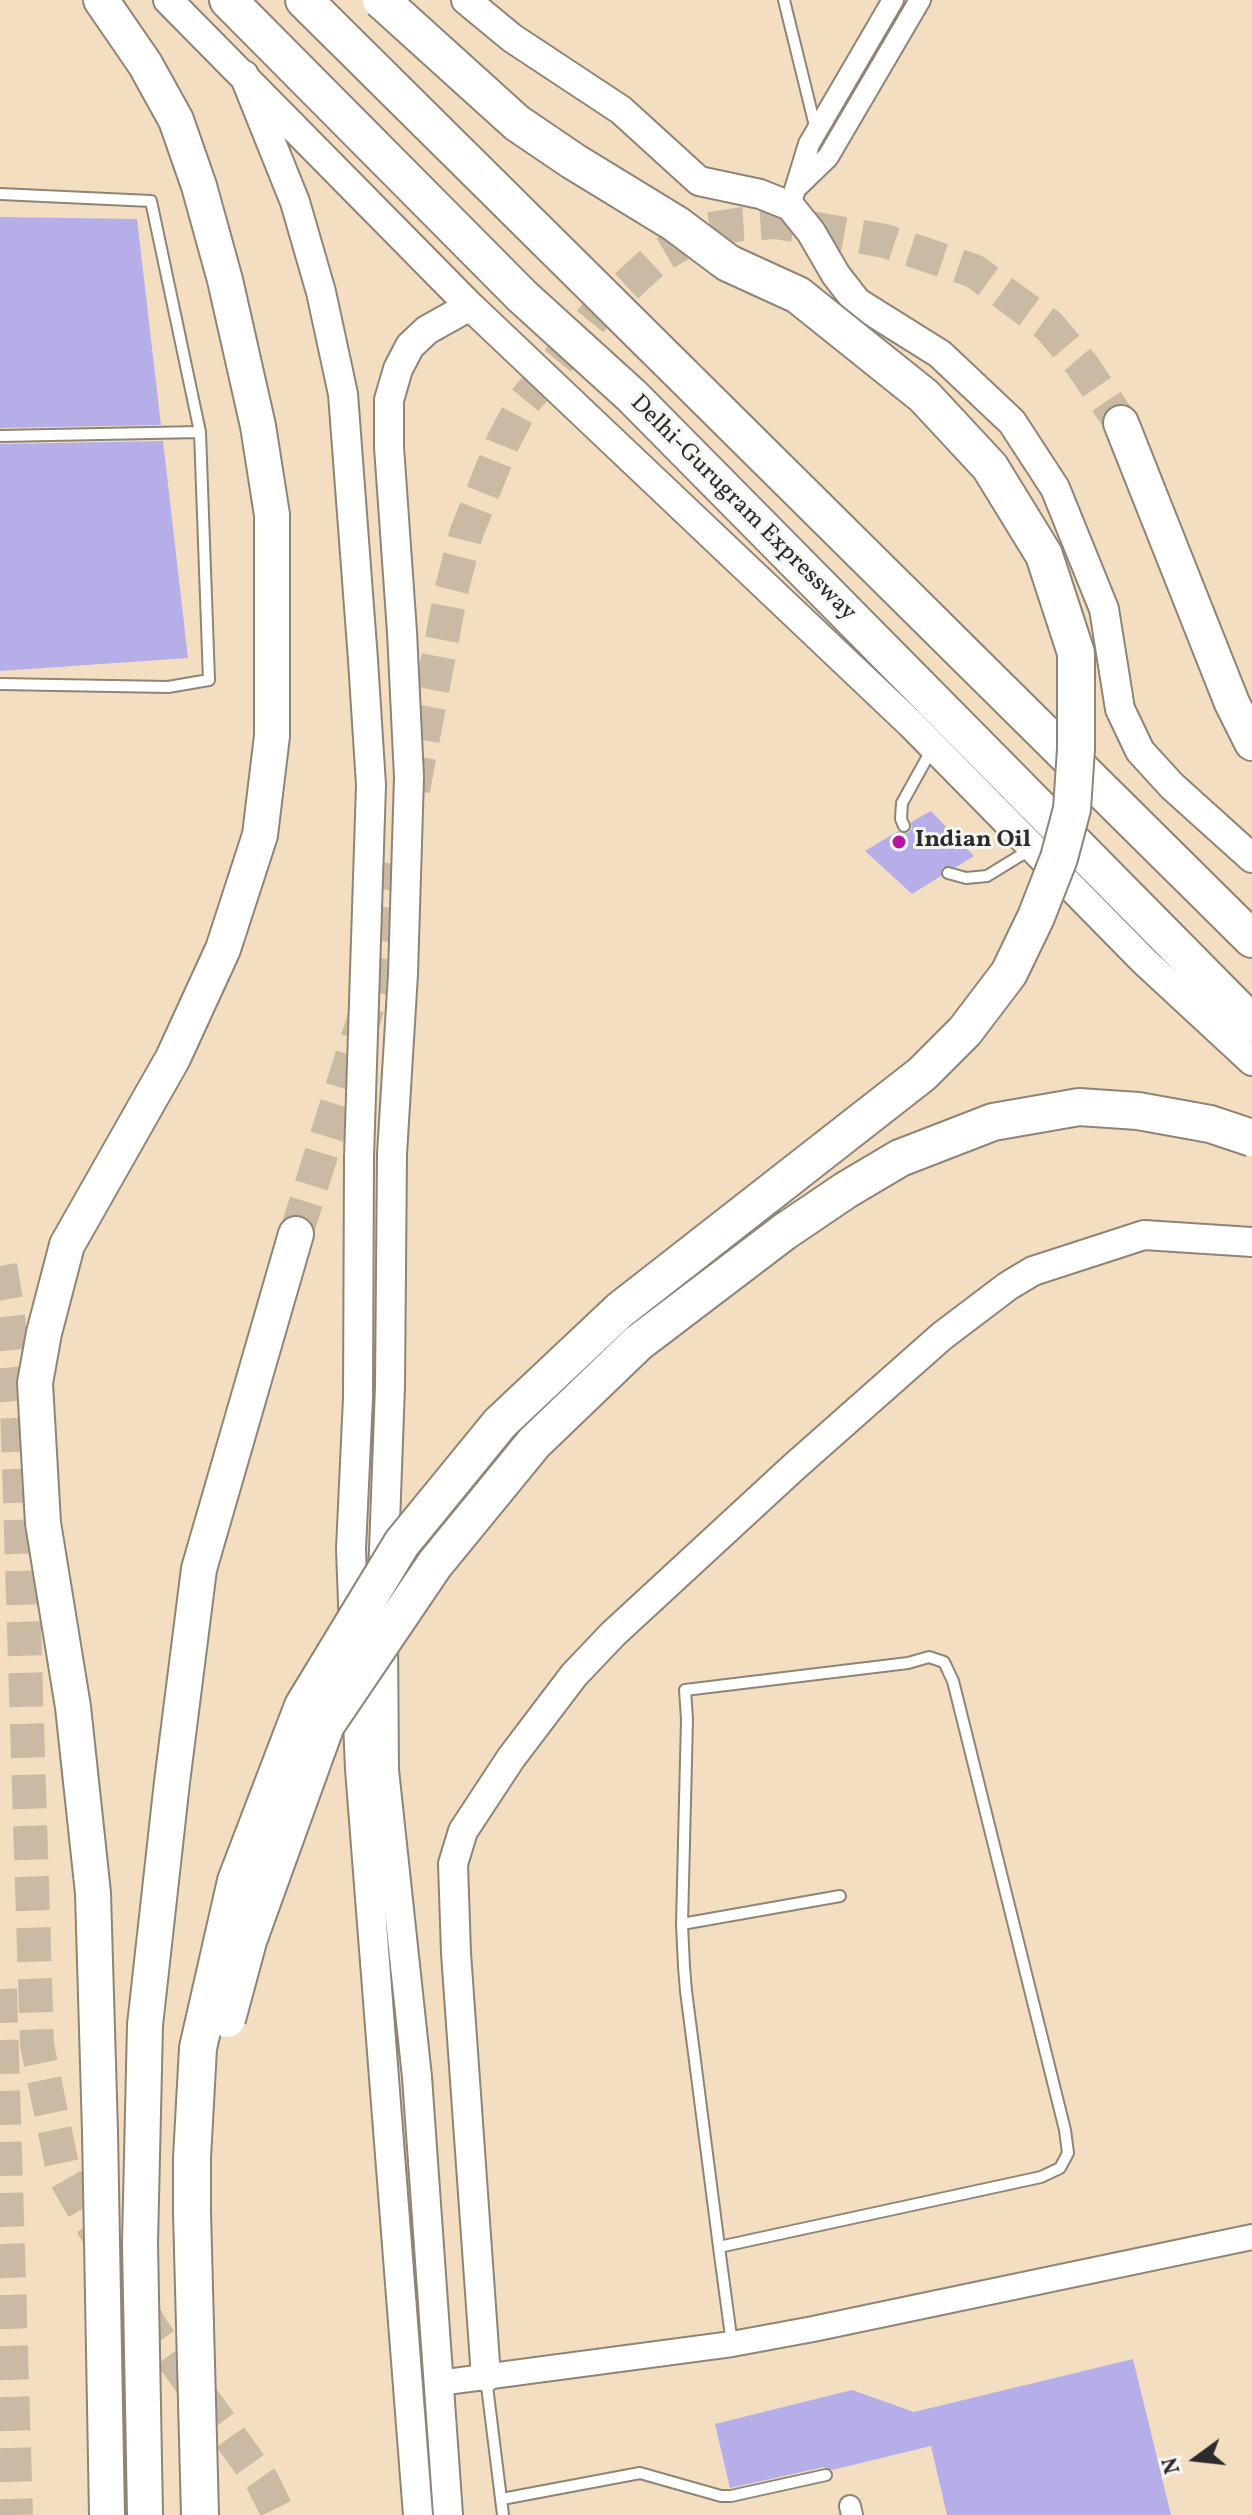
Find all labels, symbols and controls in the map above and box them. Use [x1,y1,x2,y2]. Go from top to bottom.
street label: Delhi-Gurugram Expressway [623,390,861,628]
place label: Indian Oil [915,828,1031,856]
marker: Indian Oil [890,833,908,851]
north arrow [1156,2419,1236,2499]
text: N [1155,2454,1189,2477]

